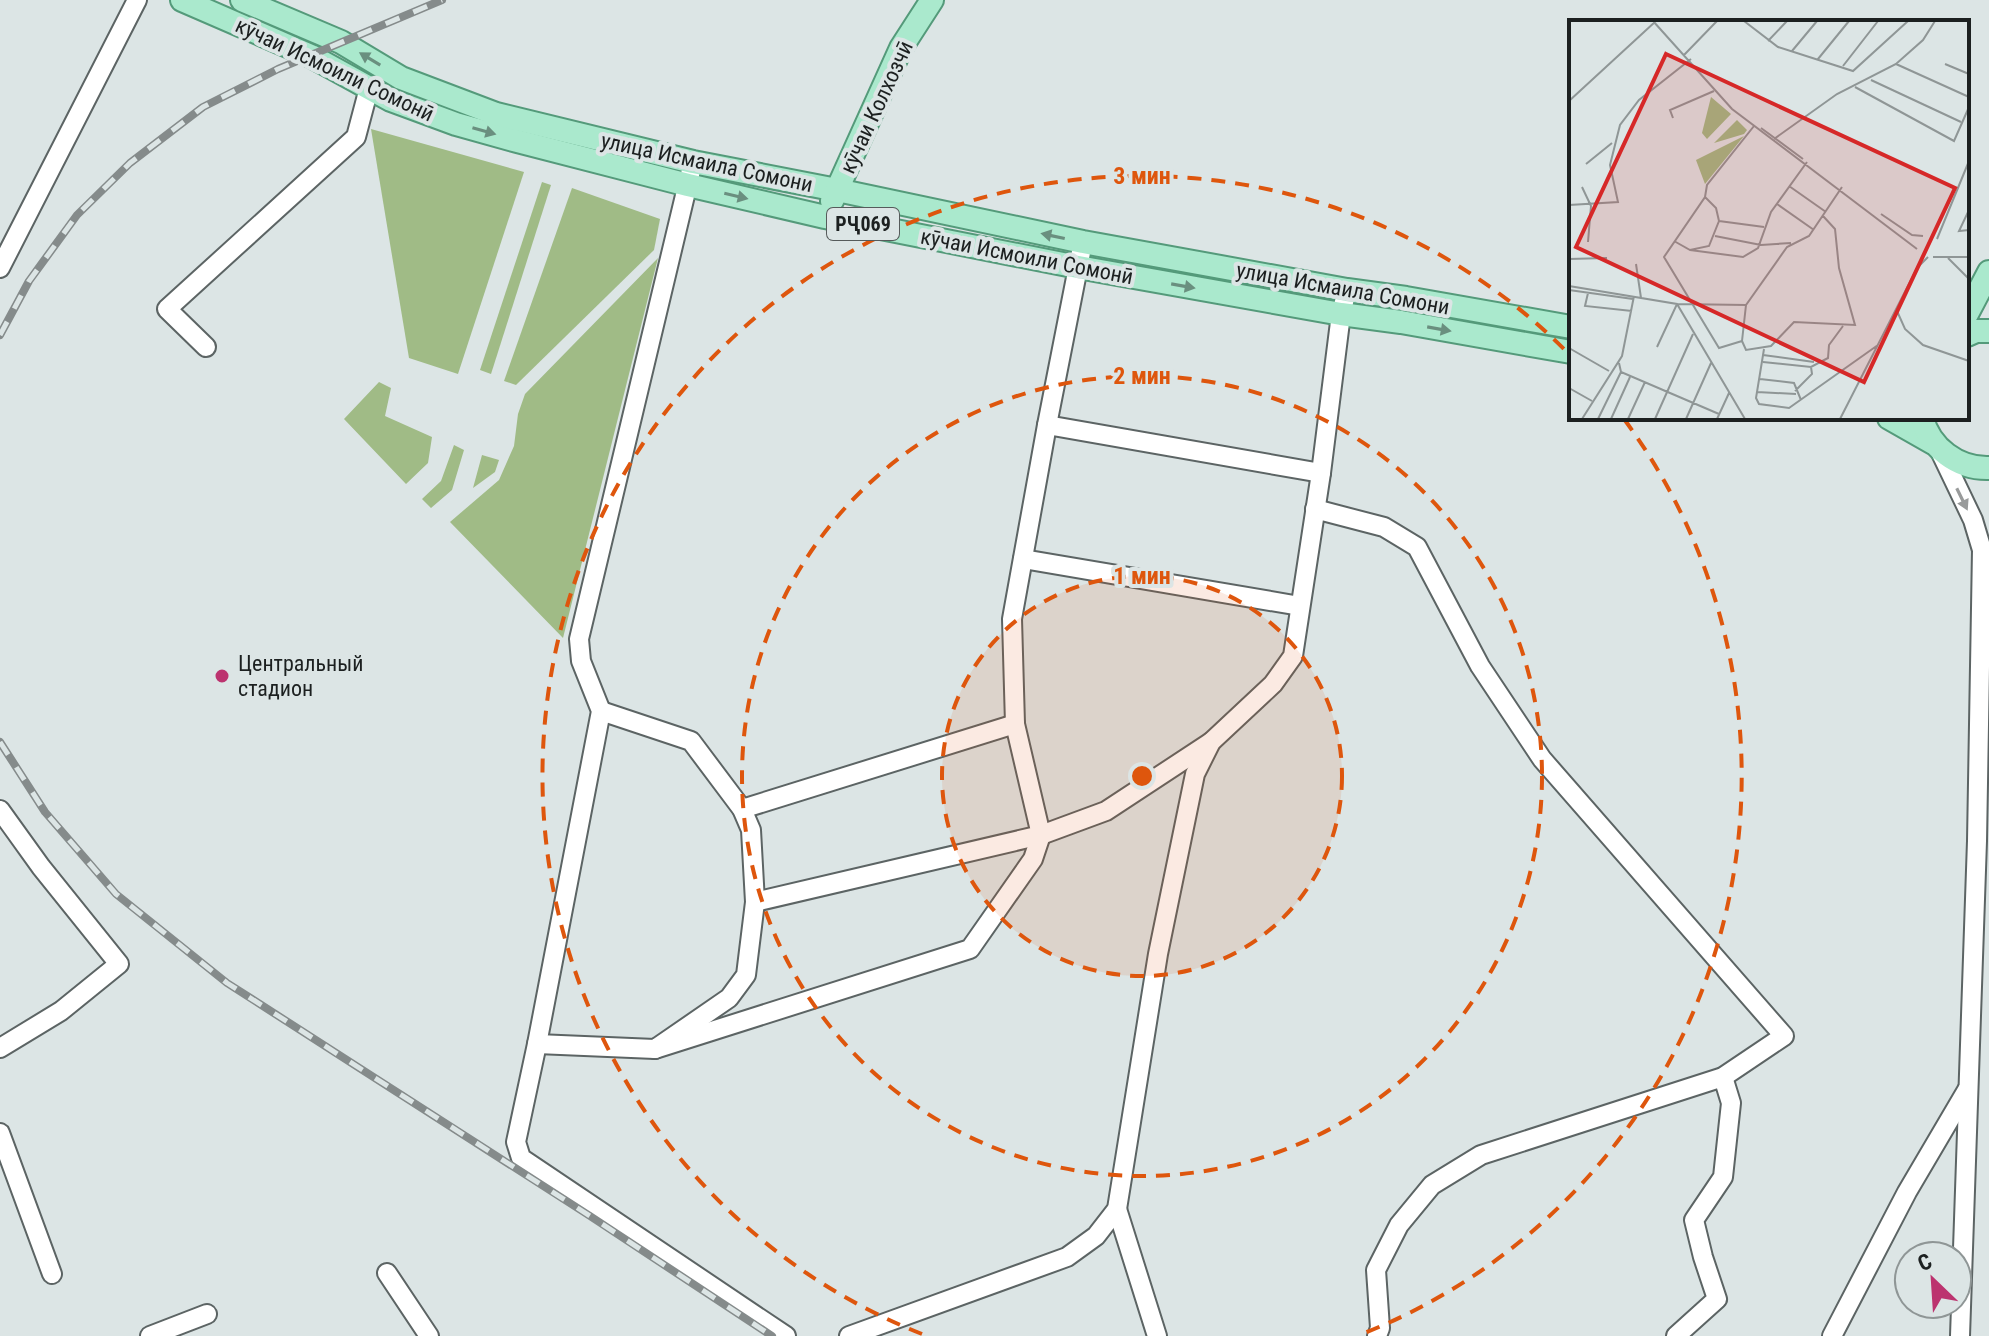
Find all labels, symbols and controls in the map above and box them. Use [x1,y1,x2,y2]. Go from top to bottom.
street label: кӯчаи Исмоили Сомонӣ [232,12,438,126]
inset map [1569,20,1969,420]
street label: кӯчаи Колхозчӣ [835,37,918,177]
one-way arrow [359,52,381,66]
one-way arrow [471,126,496,138]
street label: улица Исмаила Сомони [599,128,815,197]
text: 3 мин [1113,162,1171,190]
one-way arrow [723,190,748,203]
road number: РҶ069 [827,208,899,240]
street label: кӯчаи Исмоили Сомонӣ [919,224,1135,289]
one-way arrow [1040,229,1065,241]
street label: улица Исмаила Сомони [1234,257,1451,320]
one-way arrow [1170,280,1195,292]
one-way arrow [1427,323,1452,336]
text: 2 мин [1113,362,1171,390]
one-way arrow [1956,487,1969,510]
text: 1 мин [1113,562,1171,590]
place label: Центральный стадион [238,651,363,701]
marker: Центральный стадион [213,667,231,685]
centre of rings [1128,762,1156,790]
north arrow [1893,1240,1973,1320]
text: С [1914,1248,1936,1276]

